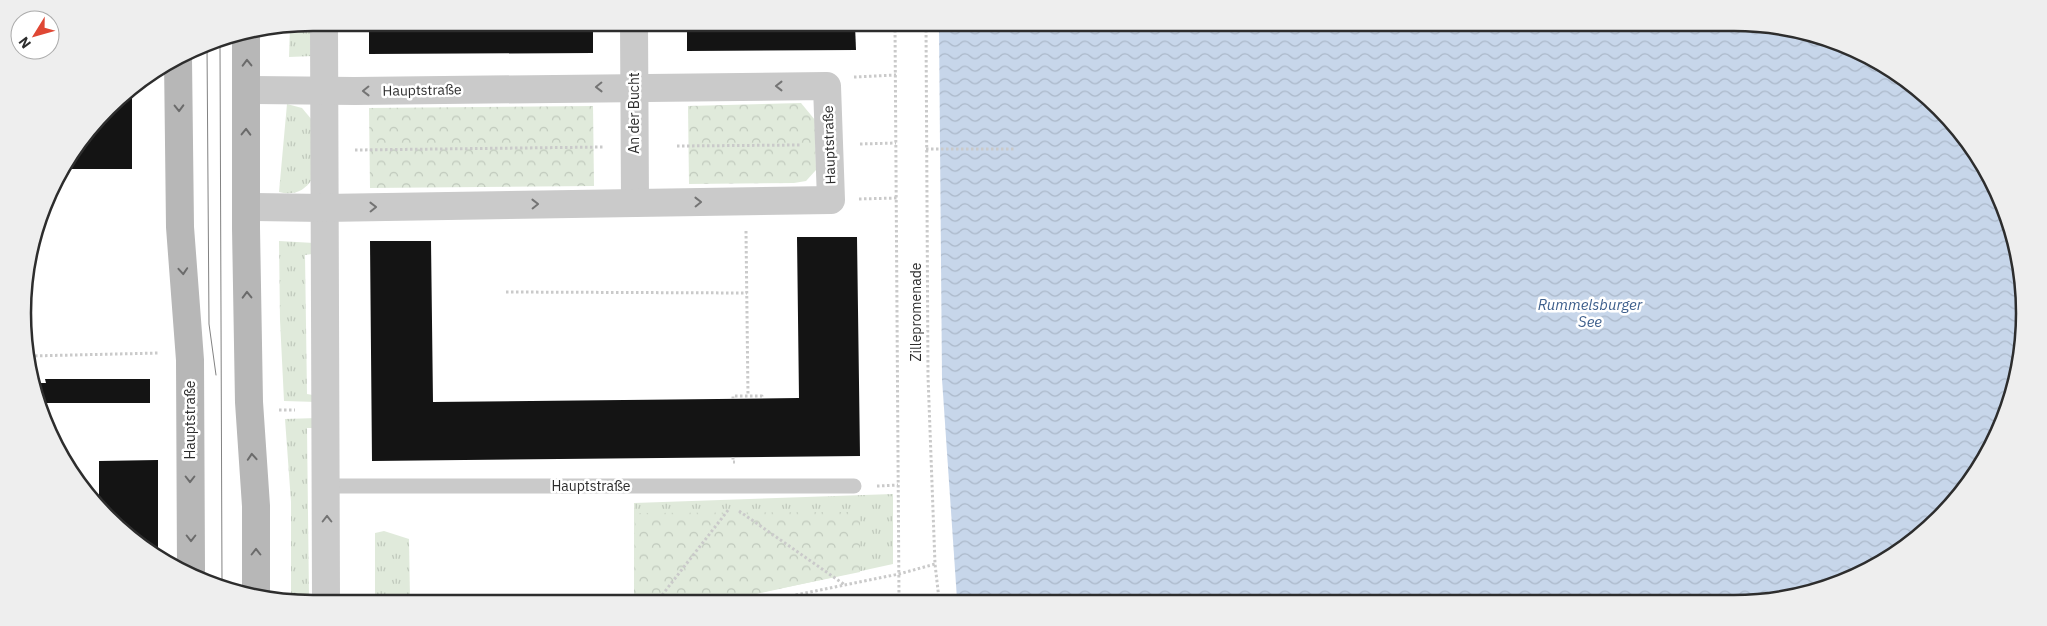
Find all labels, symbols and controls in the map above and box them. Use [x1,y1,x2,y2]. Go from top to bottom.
north arrow [10,10,60,60]
text: N [14,33,35,52]
one-way arrow [241,59,252,67]
street label: An der Bucht [625,72,643,154]
street label: Hauptstraße [382,80,462,100]
one-way arrow [774,81,782,91]
one-way arrow [594,82,602,92]
one-way arrow [362,86,370,96]
one-way arrow [174,104,184,112]
street label: Hauptstraße [819,105,839,185]
one-way arrow [241,128,251,136]
one-way arrow [694,197,702,207]
one-way arrow [531,199,539,210]
one-way arrow [369,202,377,212]
street label: Zillepromenade [907,262,925,362]
one-way arrow [177,267,188,275]
one-way arrow [242,291,252,298]
water label: Rummelsburger See [1538,295,1643,331]
street label: Hauptstraße [181,380,199,460]
one-way arrow [247,453,258,461]
one-way arrow [185,476,195,483]
street label: Hauptstraße [551,477,631,495]
one-way arrow [322,515,332,523]
one-way arrow [186,535,196,543]
one-way arrow [251,548,261,556]

